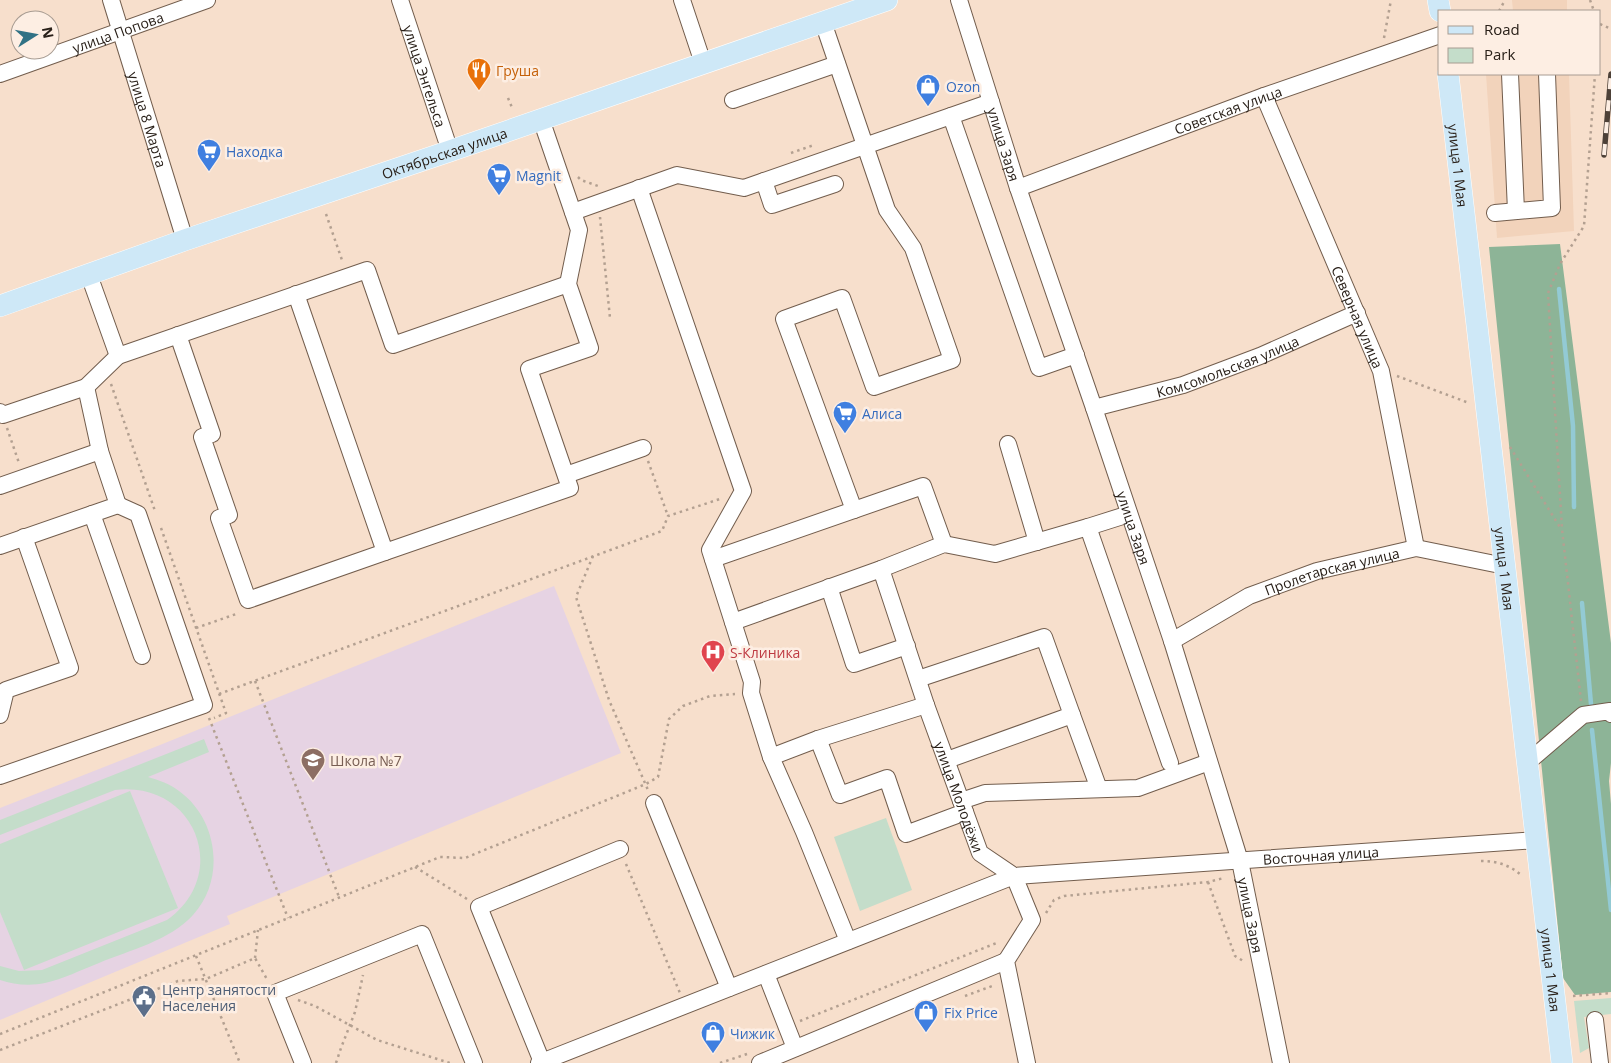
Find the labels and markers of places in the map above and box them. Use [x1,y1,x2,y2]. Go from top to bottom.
restaurant icon: Груша [466,57,492,91]
place label: Груша [496,61,539,80]
shop icon: Ozon [915,73,941,107]
place label: Ozon [946,77,980,96]
supermarket icon: Находка [196,138,222,172]
place label: Находка [226,142,283,161]
supermarket icon: Magnit [486,162,512,196]
place label: Magnit [516,166,561,185]
supermarket icon: Алиса [832,400,858,434]
place label: Алиса [862,404,902,423]
hospital icon: S-Клиника [700,639,726,673]
place label: S-Клиника [730,643,800,662]
school or university icon: Школа №7 [300,747,326,781]
place label: Школа №7 [330,751,402,770]
place label: Центр занятости Населения [162,980,276,1015]
public building icon: Центр занятости Населения [131,984,157,1018]
shop icon: Fix Price [913,999,939,1033]
place label: Fix Price [944,1003,998,1022]
shop icon: Чижик [700,1020,726,1054]
place label: Чижик [730,1024,776,1043]

